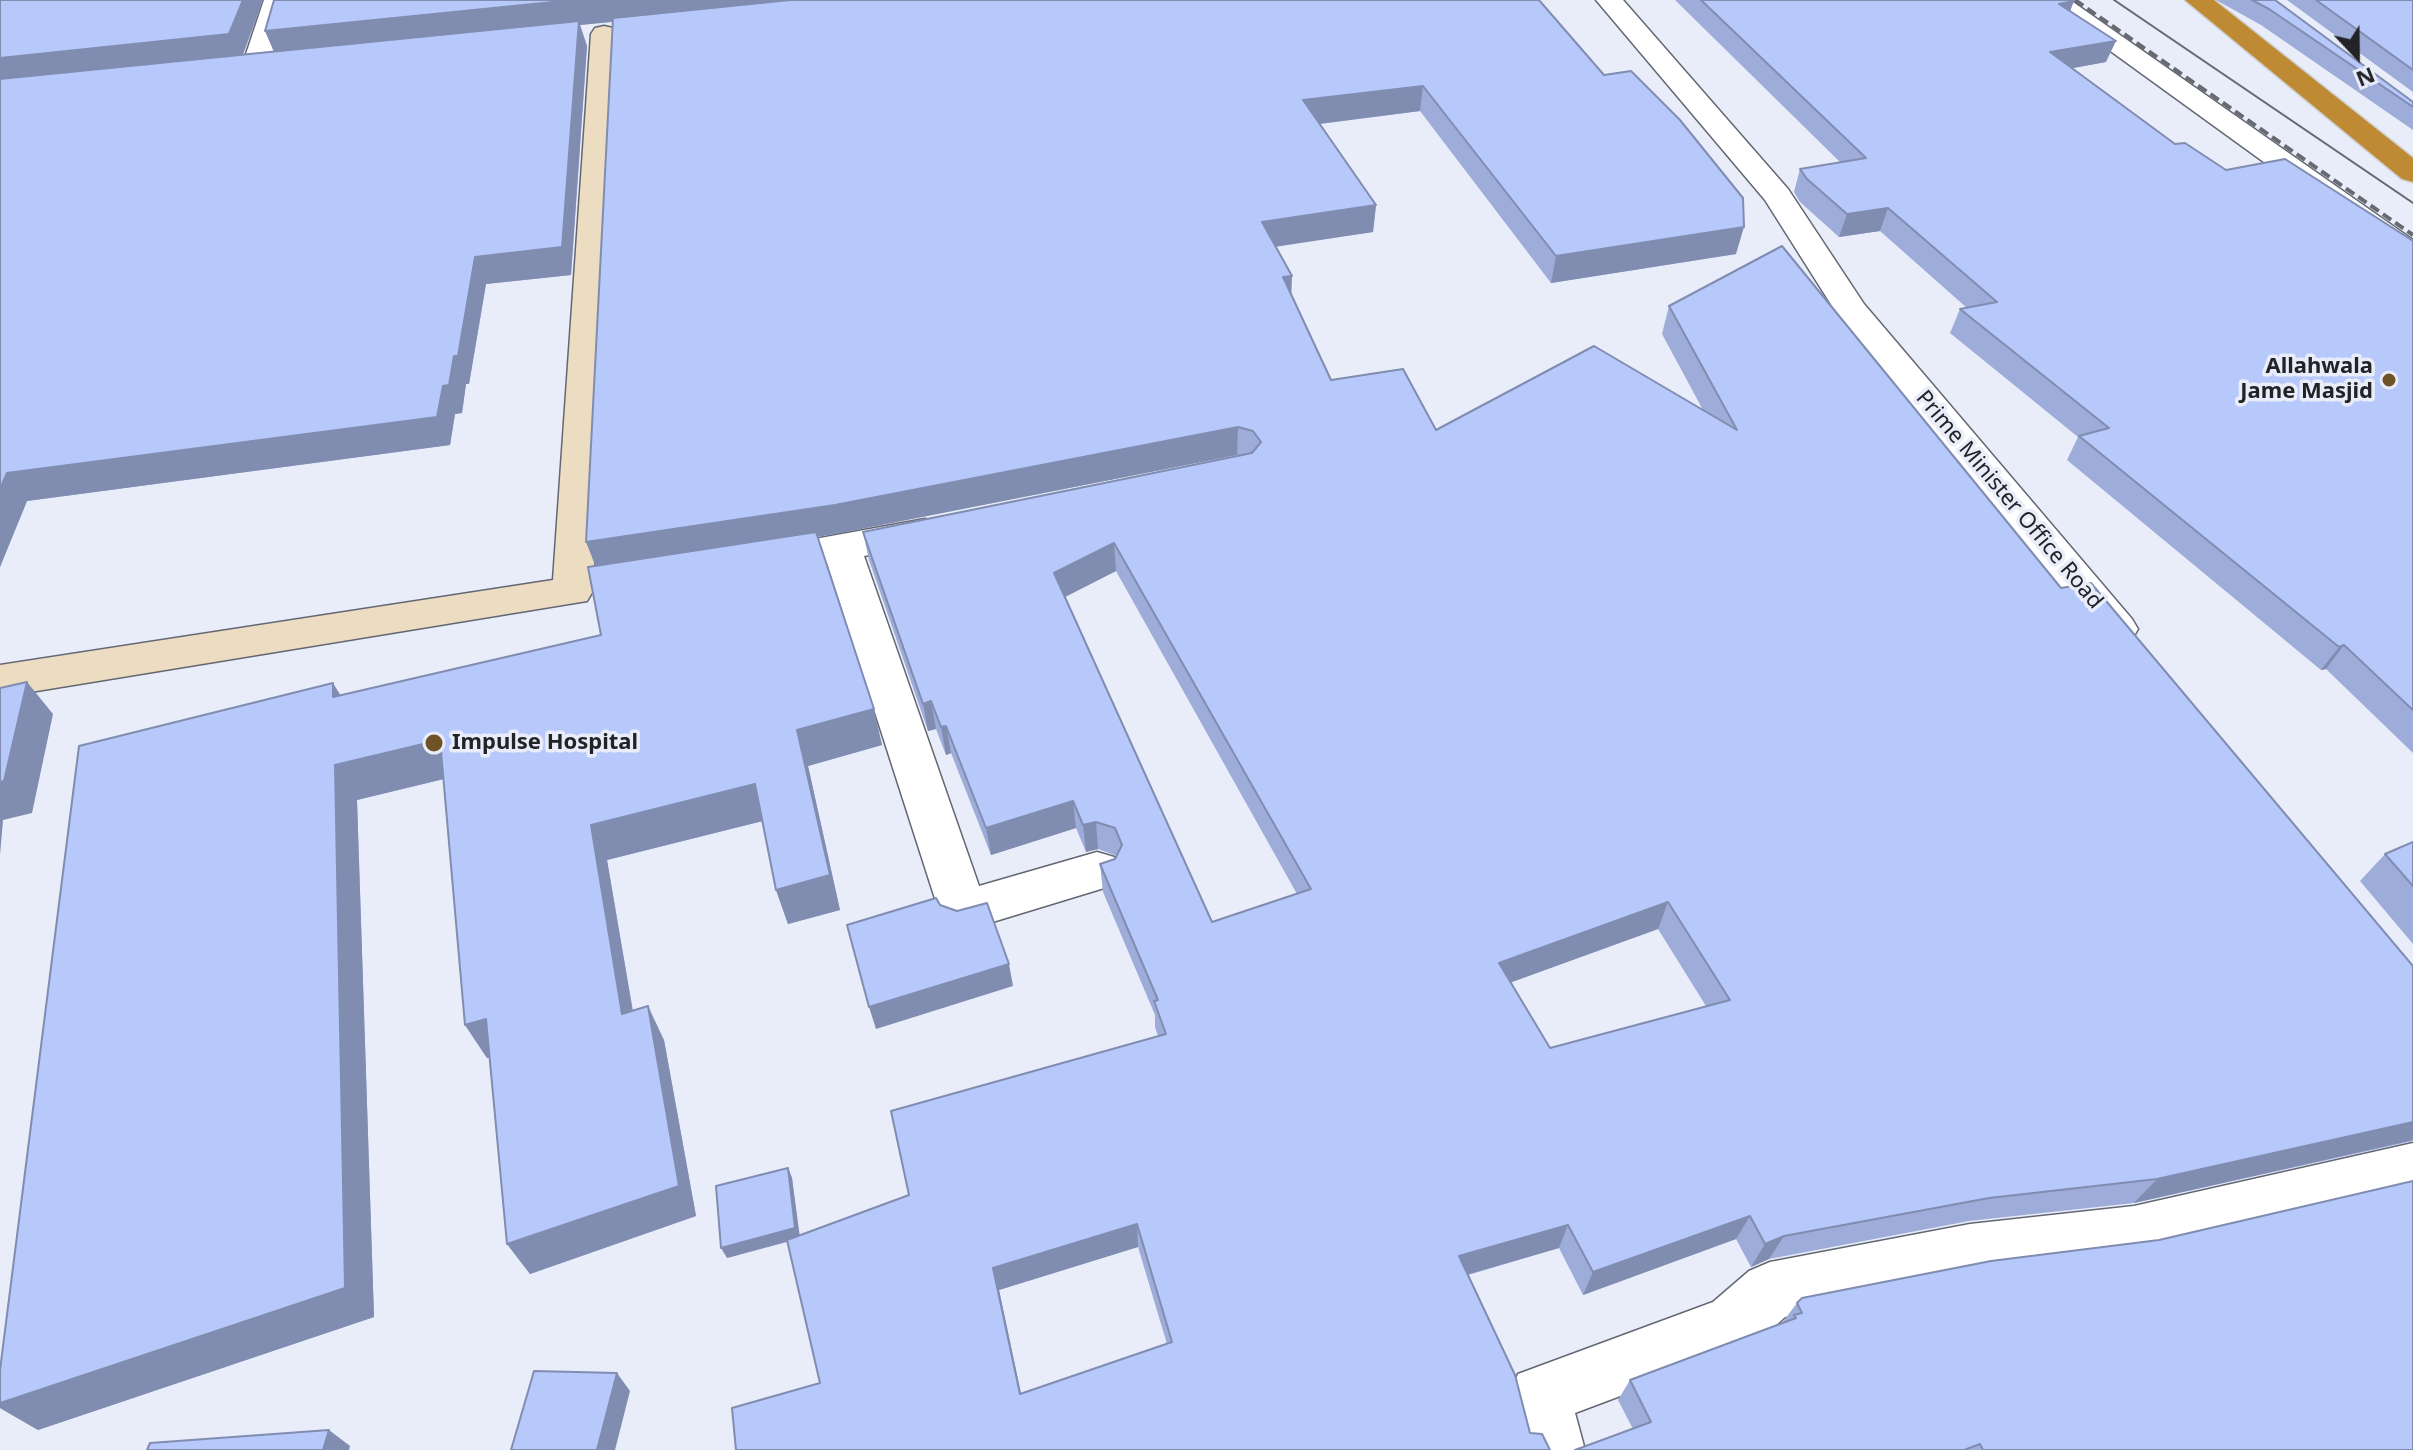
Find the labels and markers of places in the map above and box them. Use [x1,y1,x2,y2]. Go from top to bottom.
place label: Allahwala Jame Masjid [2240,354,2373,406]
marker: Allahwala Jame Masjid [2380,371,2398,389]
place label: Impulse Hospital [452,730,638,756]
marker: Impulse Hospital [423,732,445,754]

